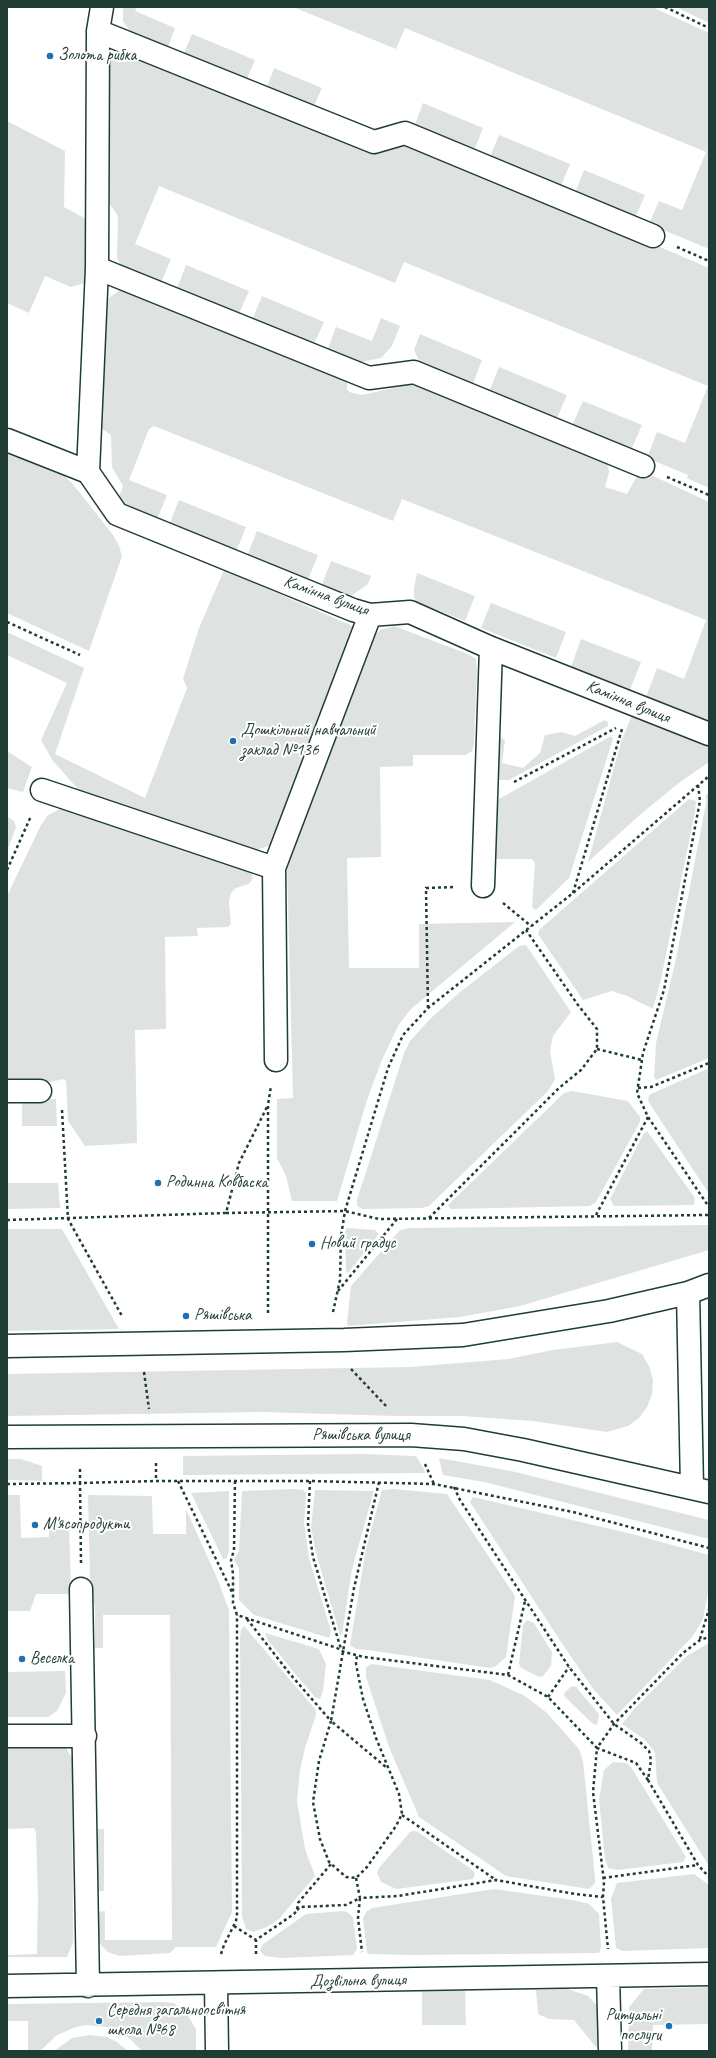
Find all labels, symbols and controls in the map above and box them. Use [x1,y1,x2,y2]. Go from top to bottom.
place label: Золота рибка [58,46,136,66]
marker: Золота рибка [45,51,55,61]
street label: Камінна вулиця [281,571,371,621]
street label: Камінна вулиця [583,676,673,728]
place label: Дошкільний навчальний заклад №136 [241,721,376,761]
marker: Дошкільний навчальний заклад №136 [228,736,238,746]
place label: Родинна Ковбаска [166,1173,267,1193]
marker: Родинна Ковбаска [153,1178,163,1188]
place label: Новий градус [320,1234,395,1254]
marker: Новий градус [307,1239,317,1249]
place label: Ряшівська [194,1306,251,1326]
marker: Ряшівська [181,1311,191,1321]
street label: Ряшівська вулиця [312,1426,410,1446]
place label: М'ясопродукти [43,1515,129,1535]
marker: М'ясопродукти [30,1520,40,1530]
place label: Веселка [30,1649,74,1669]
marker: Веселка [17,1654,27,1664]
street label: Дозвільна вулиця [310,1970,406,1992]
place label: Середня загальноосвітня школа №68 [107,2001,245,2041]
place label: Ритуальні послуги [606,2006,661,2046]
marker: Середня загальноосвітня школа №68 [94,2016,104,2026]
marker: Ритуальні послуги [664,2021,674,2031]

